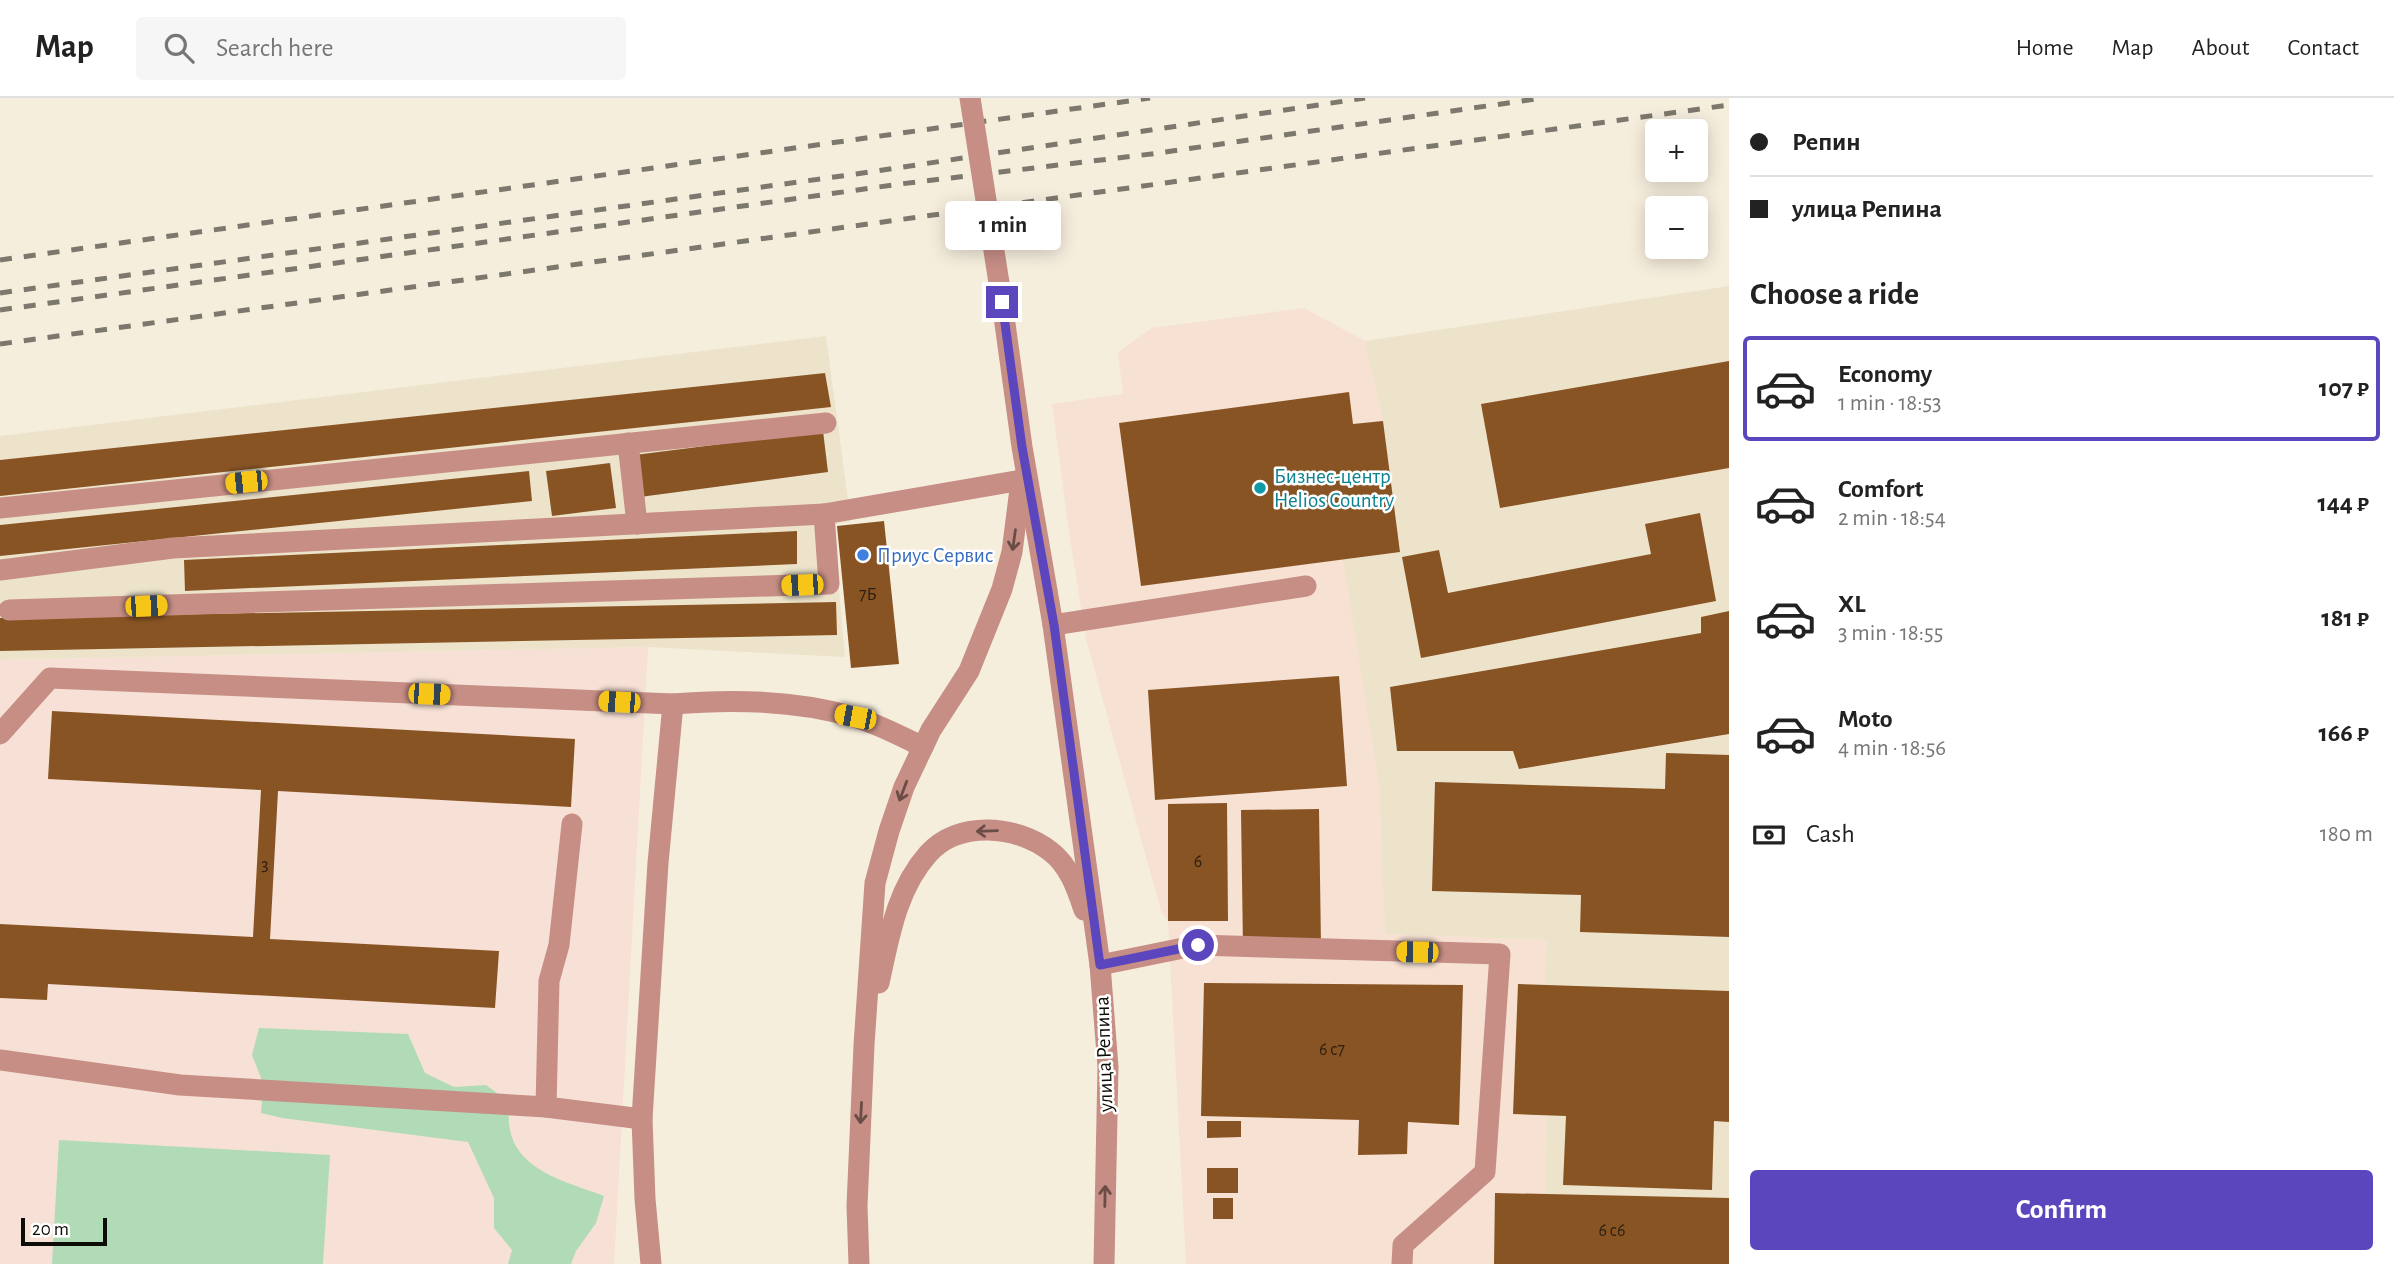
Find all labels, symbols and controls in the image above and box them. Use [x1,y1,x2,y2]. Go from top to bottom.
search box [136,17,626,80]
icon: search [160,29,198,67]
text: Map [35,31,94,64]
text: Search here [216,35,334,61]
text: Home [2016,36,2074,60]
text: Map [2112,36,2154,60]
text: About [2192,36,2249,60]
text: Contact [2287,36,2359,60]
map controls [1645,119,1708,259]
button: + [1645,119,1708,182]
text: Репин [1792,129,1861,155]
button: − [1645,196,1708,259]
text: улица Репина [1792,196,1942,222]
callout: 1 min [944,200,1060,250]
text: 1 min [979,214,1027,237]
text: Choose a ride [1750,278,1919,310]
route end [986,286,1018,318]
icon: car [1754,357,1817,420]
text: Economy [1838,361,1932,387]
text: 107 ₽ [2319,375,2369,401]
text: 1 min · 18:53 [1838,392,1942,415]
place label: Бизнес-центр Helios Country [1274,466,1394,511]
car [225,469,268,495]
icon: car [1754,472,1817,535]
text: Comfort [1838,476,1923,502]
marker: Бизнес-центр Helios Country [1252,480,1268,496]
text: 144 ₽ [2317,490,2369,516]
text: 2 min · 18:54 [1838,507,1946,530]
one-way arrow [1007,528,1020,550]
place label: Приус Сервис [877,545,993,566]
marker: Приус Сервис [855,547,871,563]
car [781,574,824,596]
house number: 7Б [859,586,877,604]
icon: car [1754,587,1817,650]
text: XL [1838,591,1865,617]
car [125,595,168,617]
text: 181 ₽ [2321,605,2369,631]
text: 3 min · 18:55 [1838,622,1943,645]
car [408,683,451,705]
car [598,690,641,714]
icon: car [1754,702,1817,765]
car [833,703,878,731]
text: Moto [1838,706,1893,732]
text: 166 ₽ [2318,720,2369,746]
text: 4 min · 18:56 [1838,737,1946,760]
one-way arrow [896,780,909,801]
icon: cash [1750,816,1788,854]
text: Cash [1806,821,1855,847]
text: 180 m [2320,823,2373,846]
one-way arrow [975,824,998,837]
house number: 6 [1194,853,1202,871]
house number: 3 [261,856,269,874]
route start [1182,929,1214,961]
car [1396,941,1439,963]
street label: улица Репина [1091,995,1117,1113]
house number: 6 с7 [1319,1041,1345,1059]
one-way arrow [855,1101,868,1124]
button: Confirm [1750,1170,2373,1250]
one-way arrow [1099,1185,1112,1208]
scale bar [21,1215,107,1247]
text: 20 m [32,1220,69,1239]
house number: 6 с6 [1598,1222,1626,1240]

